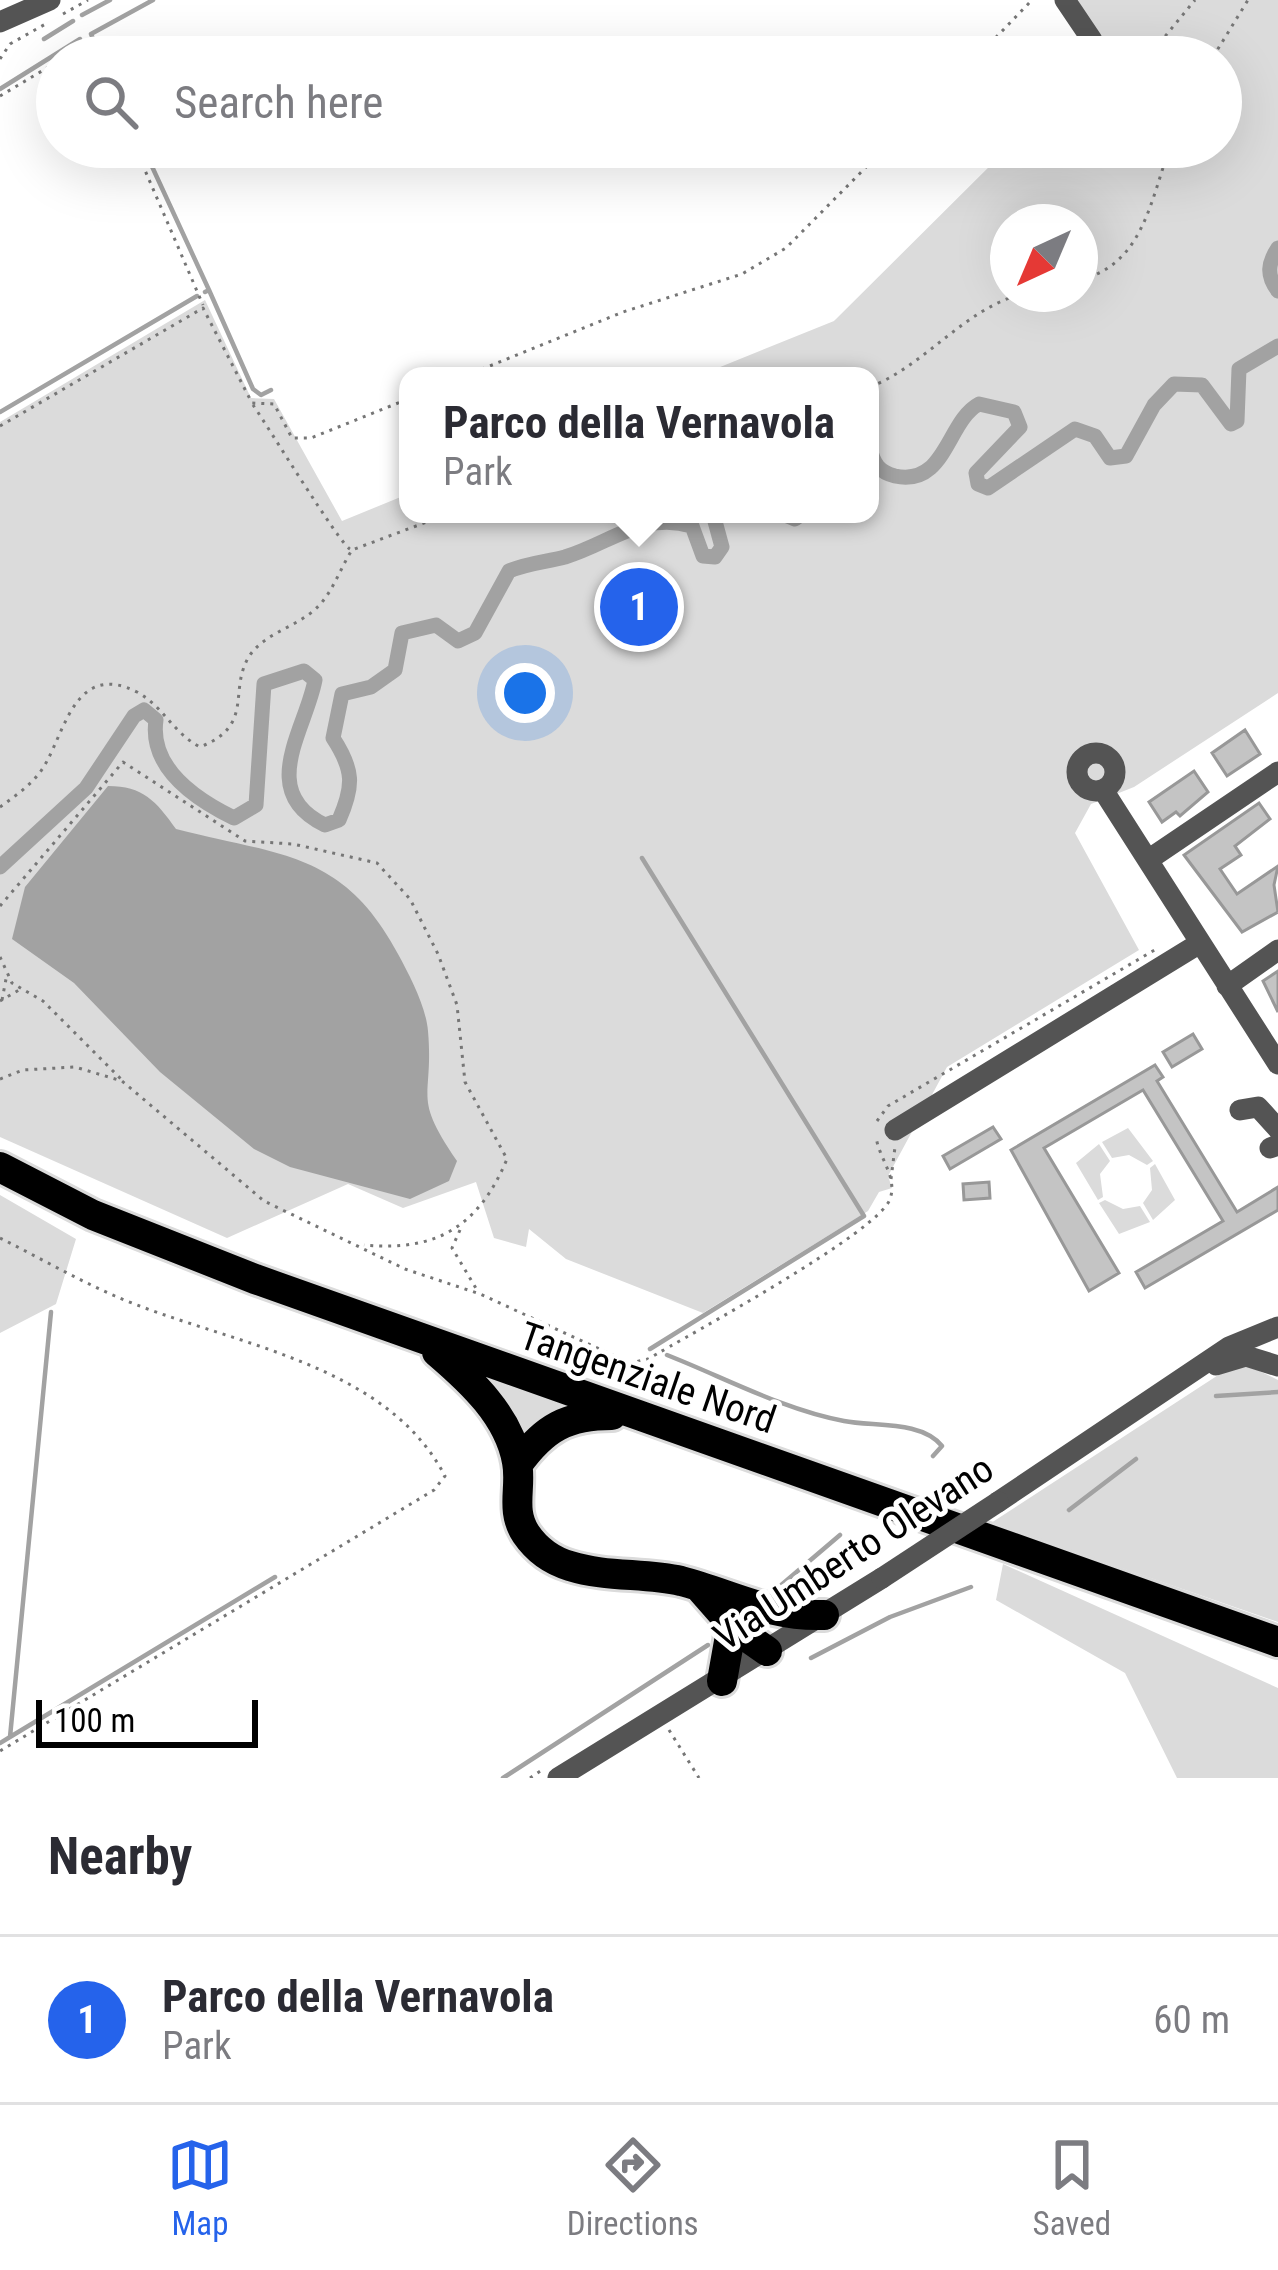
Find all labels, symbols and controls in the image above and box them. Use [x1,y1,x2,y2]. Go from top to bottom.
search box [36,36,1242,168]
icon: search [78,69,144,135]
text: Search here [174,76,383,129]
north arrow [990,204,1098,312]
popup [399,367,879,523]
text: Parco della Vernavola [443,396,835,449]
text: Park [443,449,513,495]
pin: 1 [600,562,678,652]
your location [495,663,555,723]
street label: Tangenziale Nord [514,1313,782,1443]
street label: Via Umberto Olevano [705,1445,1002,1660]
scale bar [36,1694,258,1747]
text: 100 m [54,1701,135,1740]
text: Nearby [48,1827,192,1886]
text: Parco della Vernavola [162,1970,554,2023]
text: 1 [77,1997,97,2043]
text: 60 m [1153,1997,1230,2043]
text: Park [162,2023,232,2069]
tab: Map [167,2132,233,2243]
tab: Directions [567,2132,699,2243]
tab: Saved [1033,2132,1111,2243]

